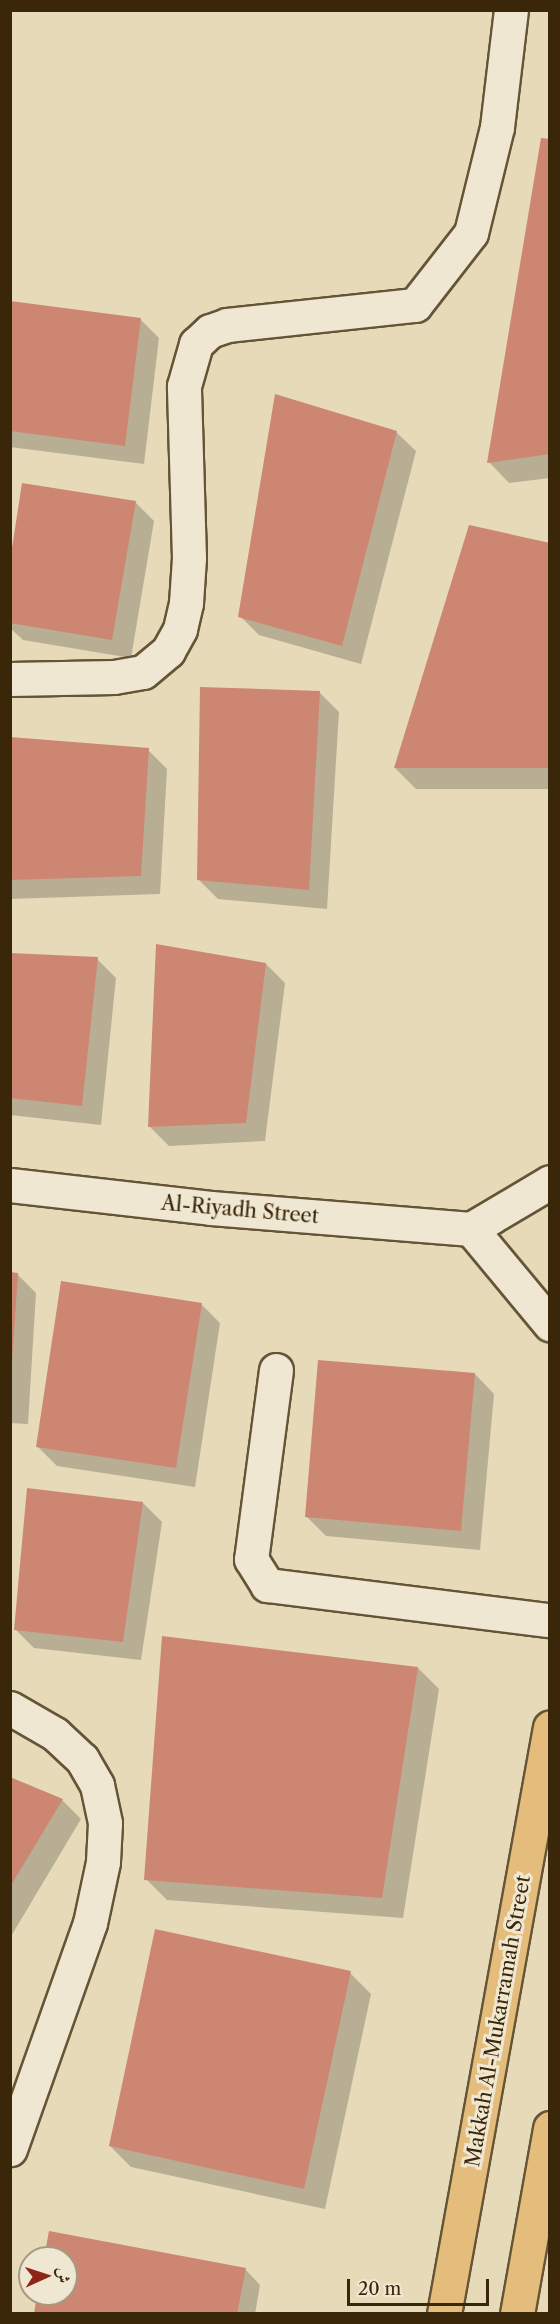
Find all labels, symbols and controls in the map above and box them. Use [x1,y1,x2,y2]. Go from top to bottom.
street label: Al-Riyadh Street [160,1191,320,1229]
street label: Makkah Al-Mukarramah Street [460,1873,536,2169]
north arrow [18,2246,78,2306]
text: ش [54,2267,74,2284]
scale bar [350,2267,492,2305]
text: 20 m [358,2278,401,2300]

